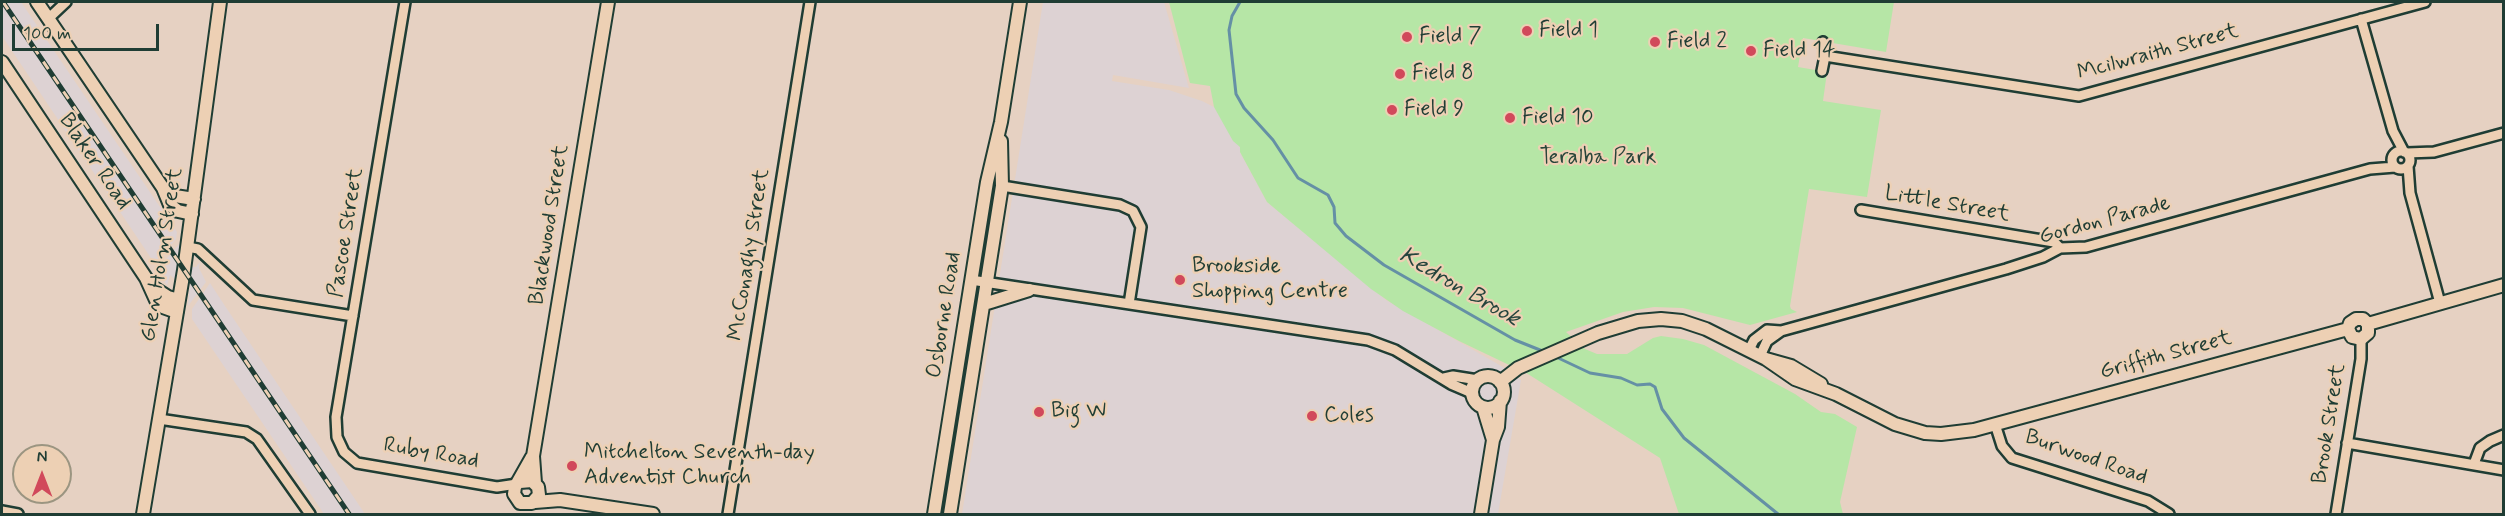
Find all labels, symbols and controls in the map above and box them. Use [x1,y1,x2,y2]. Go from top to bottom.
scale bar [15,12,162,50]
place label: Field 1 [1539,18,1598,44]
street label: Mcilwraith Street [2075,19,2241,87]
text: 100 m [23,22,71,46]
place label: Field 7 [1419,24,1482,50]
marker: Field 1 [1520,24,1534,38]
place label: Field 2 [1667,29,1727,55]
marker: Field 7 [1400,30,1414,44]
marker: Field 2 [1648,35,1662,49]
place label: Field 14 [1763,38,1835,64]
marker: Field 14 [1744,44,1758,58]
place label: Field 8 [1412,61,1474,87]
marker: Field 8 [1393,67,1407,81]
place label: Field 9 [1404,97,1464,123]
marker: Field 9 [1385,103,1399,117]
place label: Field 10 [1522,105,1594,131]
street label: Blaker Road [52,109,136,215]
marker: Field 10 [1503,111,1517,125]
street label: Blackwood Street [524,143,576,307]
park label: Teralba Park [1540,145,1656,171]
street label: Glen Holm Street [136,166,190,344]
street label: Pascoe Street [324,166,370,300]
street label: McConaghy Street [723,167,777,343]
street label: Little Street [1883,181,2011,229]
street label: Gordon Parade [2036,191,2174,251]
water label: Kedron Brook [1393,242,1525,334]
street label: Osborne Road [922,250,968,380]
place label: Brookside Shopping Centre [1192,254,1348,306]
marker: Brookside Shopping Centre [1173,273,1187,287]
street label: Griffith Street [2097,326,2235,386]
street label: Brook Street [2308,362,2352,486]
place label: Big W [1051,399,1106,425]
place label: Coles [1324,403,1374,429]
marker: Big W [1032,405,1046,419]
marker: Coles [1305,409,1319,423]
street label: Burwood Road [2021,425,2151,491]
street label: Ruby Road [381,433,481,475]
place label: Mitchelton Seventh-day Adventist Church [584,440,815,492]
north arrow [12,444,72,504]
text: N [37,447,47,468]
marker: Mitchelton Seventh-day Adventist Church [565,459,579,473]

